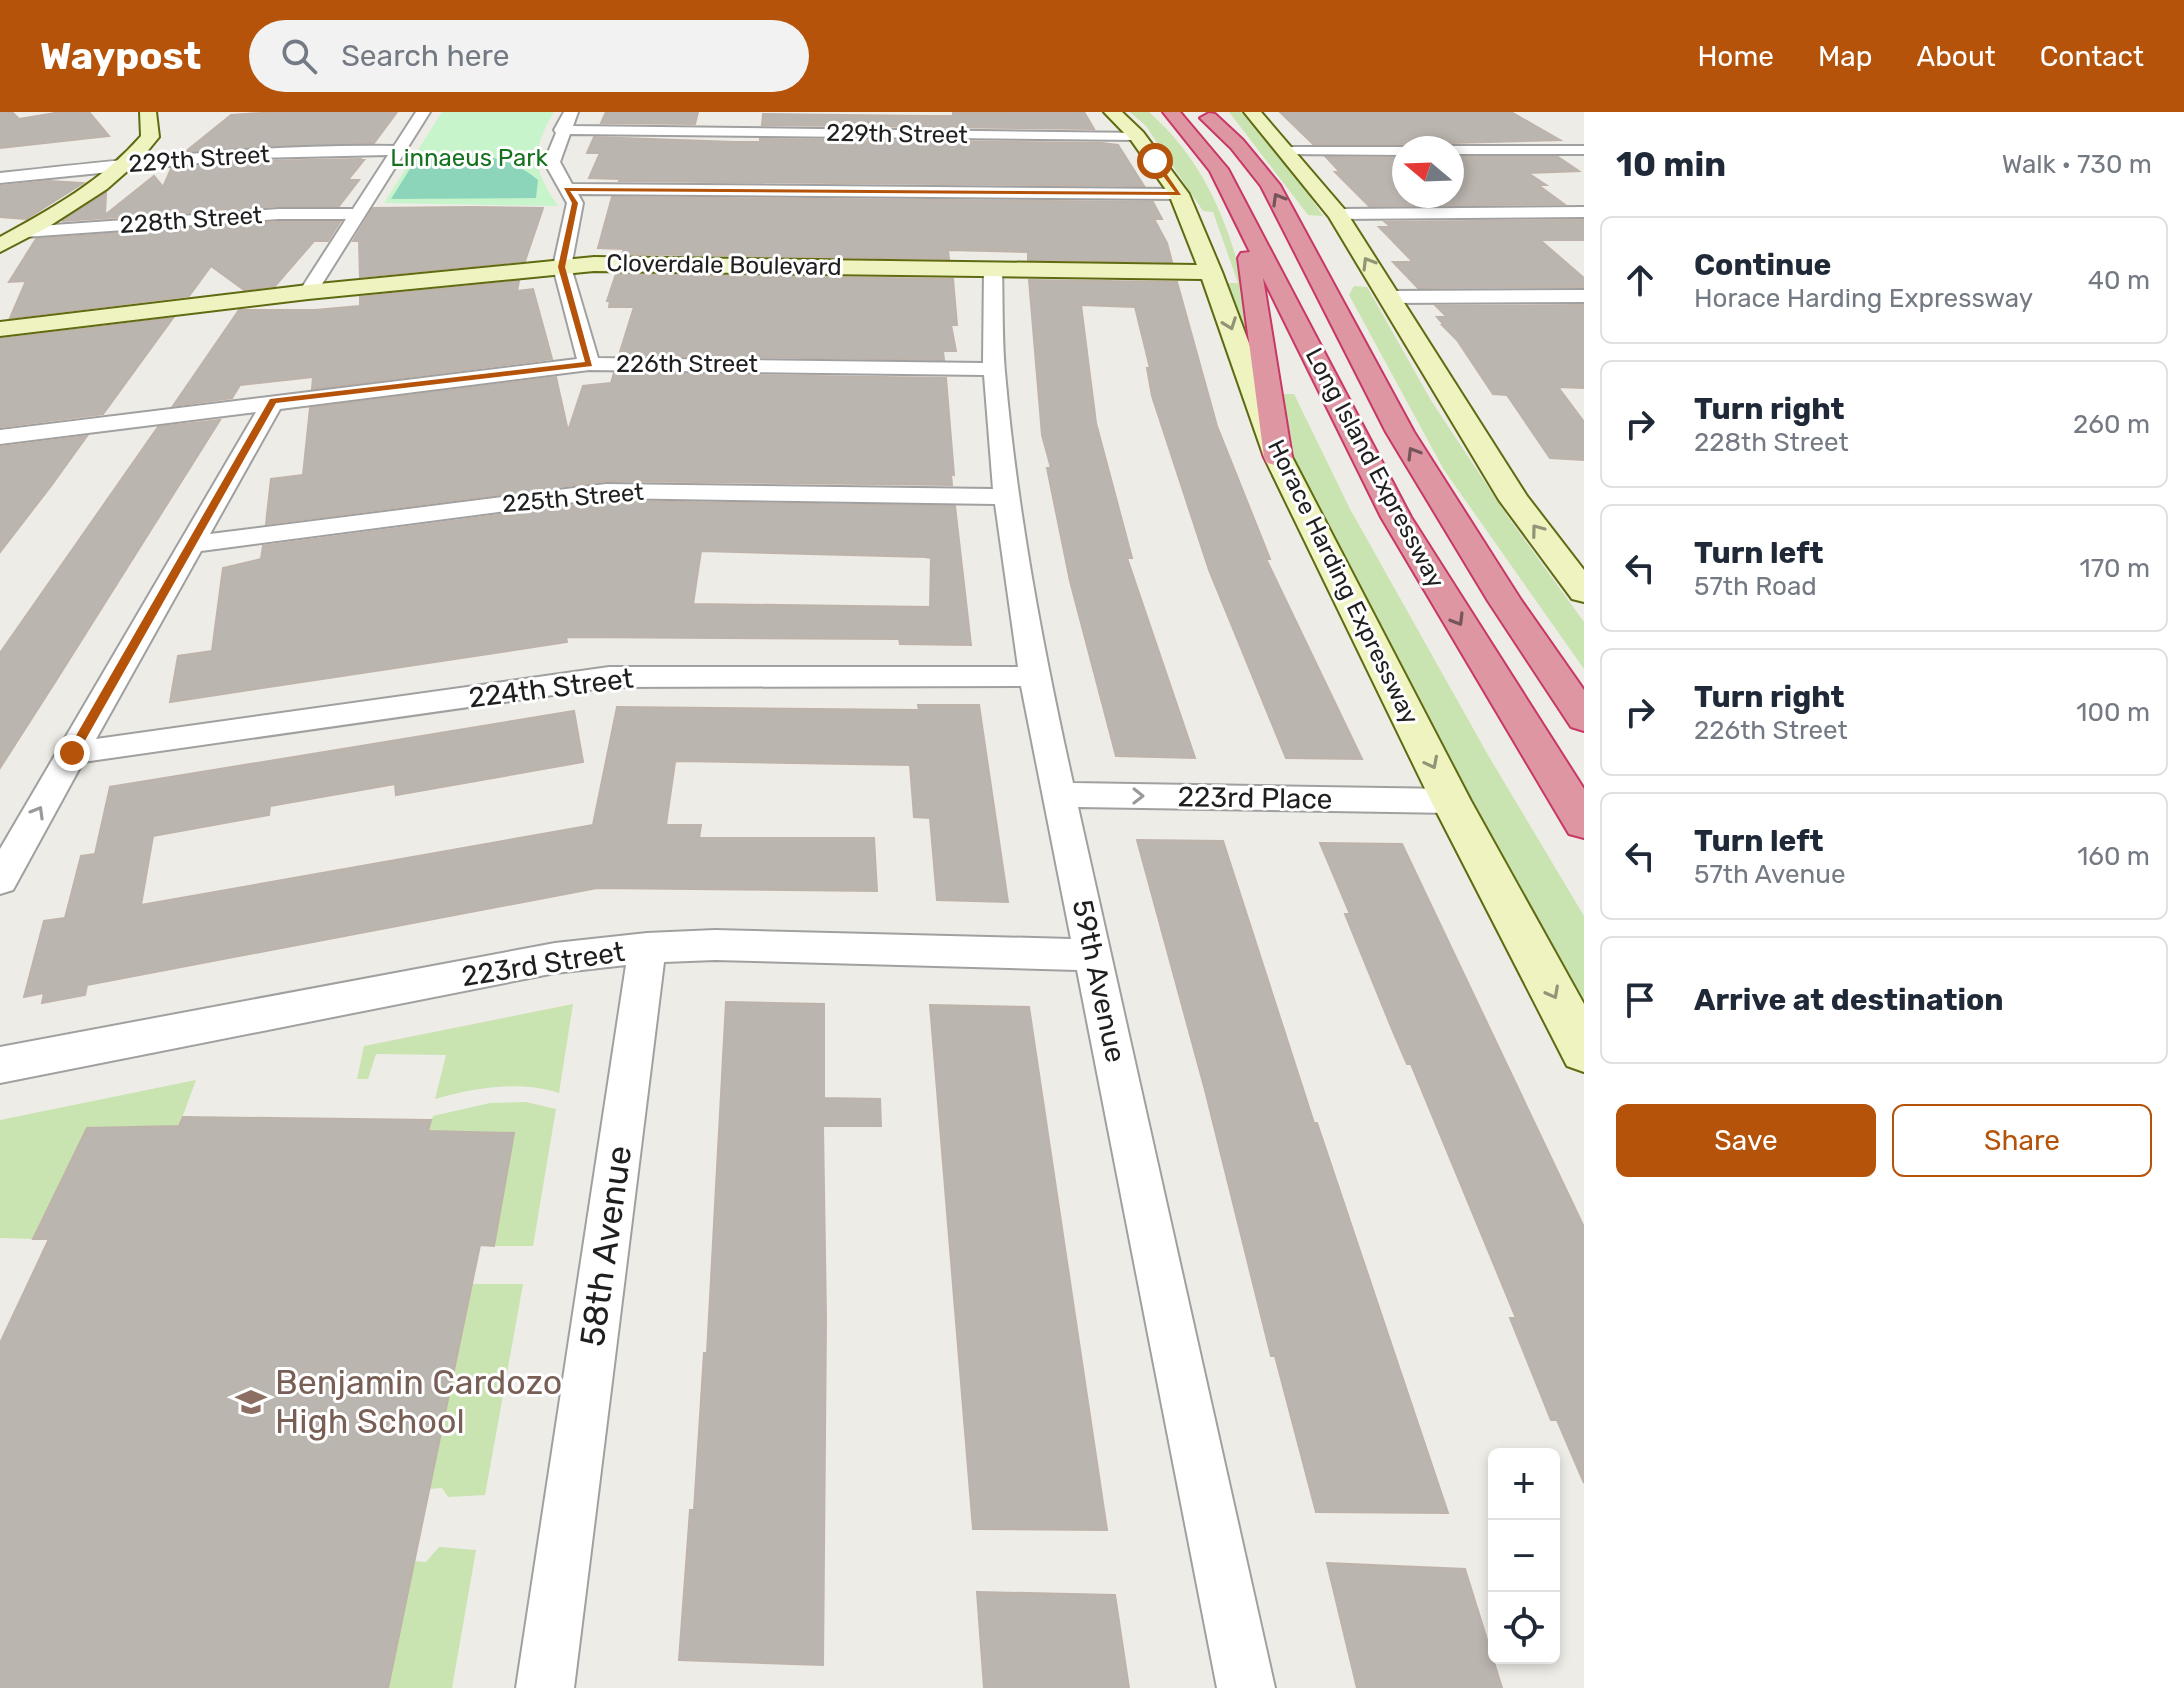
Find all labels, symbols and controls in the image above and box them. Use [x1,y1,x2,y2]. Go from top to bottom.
search box [249,20,809,92]
text: Waypost [40,33,201,79]
icon: search [277,34,321,78]
text: Search here [341,38,509,74]
text: Home [1697,40,1774,73]
text: Map [1818,40,1872,73]
text: About [1916,40,1996,73]
text: Contact [2040,40,2144,73]
street label: 229th Street [826,119,968,149]
north arrow [1392,136,1464,208]
street label: 229th Street [127,140,271,178]
route start [1137,143,1173,179]
park label: Linnaeus Park [390,144,548,172]
text: 10 min [1616,144,1726,185]
text: Walk · 730 m [2002,149,2152,180]
one-way arrow [1272,193,1288,208]
street label: 228th Street [119,201,263,239]
text: Continue [1694,247,1831,283]
street label: Cloverdale Boulevard [606,249,842,281]
one-way arrow [1363,257,1378,272]
icon: ahead [1618,258,1662,302]
text: 40 m [2088,265,2150,296]
text: Horace Harding Expressway [1694,283,2033,314]
one-way arrow [1220,316,1237,330]
street label: Long Island Expressway [1300,343,1450,593]
street label: 226th Street [616,350,758,378]
text: Turn right [1694,391,1845,427]
icon: right [1618,402,1662,446]
text: 260 m [2073,409,2150,440]
text: 228th Street [1694,427,1849,458]
street label: Horace Harding Expressway [1262,435,1424,729]
one-way arrow [1407,447,1423,462]
street label: 225th Street [501,478,645,518]
one-way arrow [1532,524,1547,539]
text: Turn left [1694,535,1824,571]
icon: left [1618,546,1662,590]
text: 170 m [2080,553,2150,584]
text: 57th Road [1694,571,1817,602]
one-way arrow [1449,611,1464,626]
street label: 224th Street [467,662,635,714]
text: Turn right [1694,679,1845,715]
icon: right [1618,690,1662,734]
text: 100 m [2076,697,2150,728]
text: 226th Street [1694,715,1848,746]
route end [54,735,90,771]
one-way arrow [1422,755,1437,770]
street label: 223rd Place [1177,780,1333,816]
one-way arrow [1132,787,1145,805]
one-way arrow [29,806,44,821]
text: Turn left [1694,823,1824,859]
icon: left [1618,834,1662,878]
text: 160 m [2077,841,2150,872]
text: 57th Avenue [1694,859,1846,890]
street label: 59th Avenue [1066,897,1132,1065]
street label: 223rd Street [459,935,627,993]
icon: arrive [1618,978,1662,1022]
text: Arrive at destination [1694,982,2004,1018]
one-way arrow [1544,985,1559,999]
button: Save [1616,1104,1876,1177]
button: Share [1892,1104,2152,1177]
street label: 58th Avenue [572,1143,640,1349]
place label: Benjamin Cardozo High School [275,1362,562,1442]
school or university icon: Benjamin Cardozo High School [234,1385,268,1419]
map controls [1488,1448,1560,1664]
button: + [1488,1448,1560,1520]
button: − [1488,1520,1560,1592]
button: locate [1488,1592,1560,1664]

